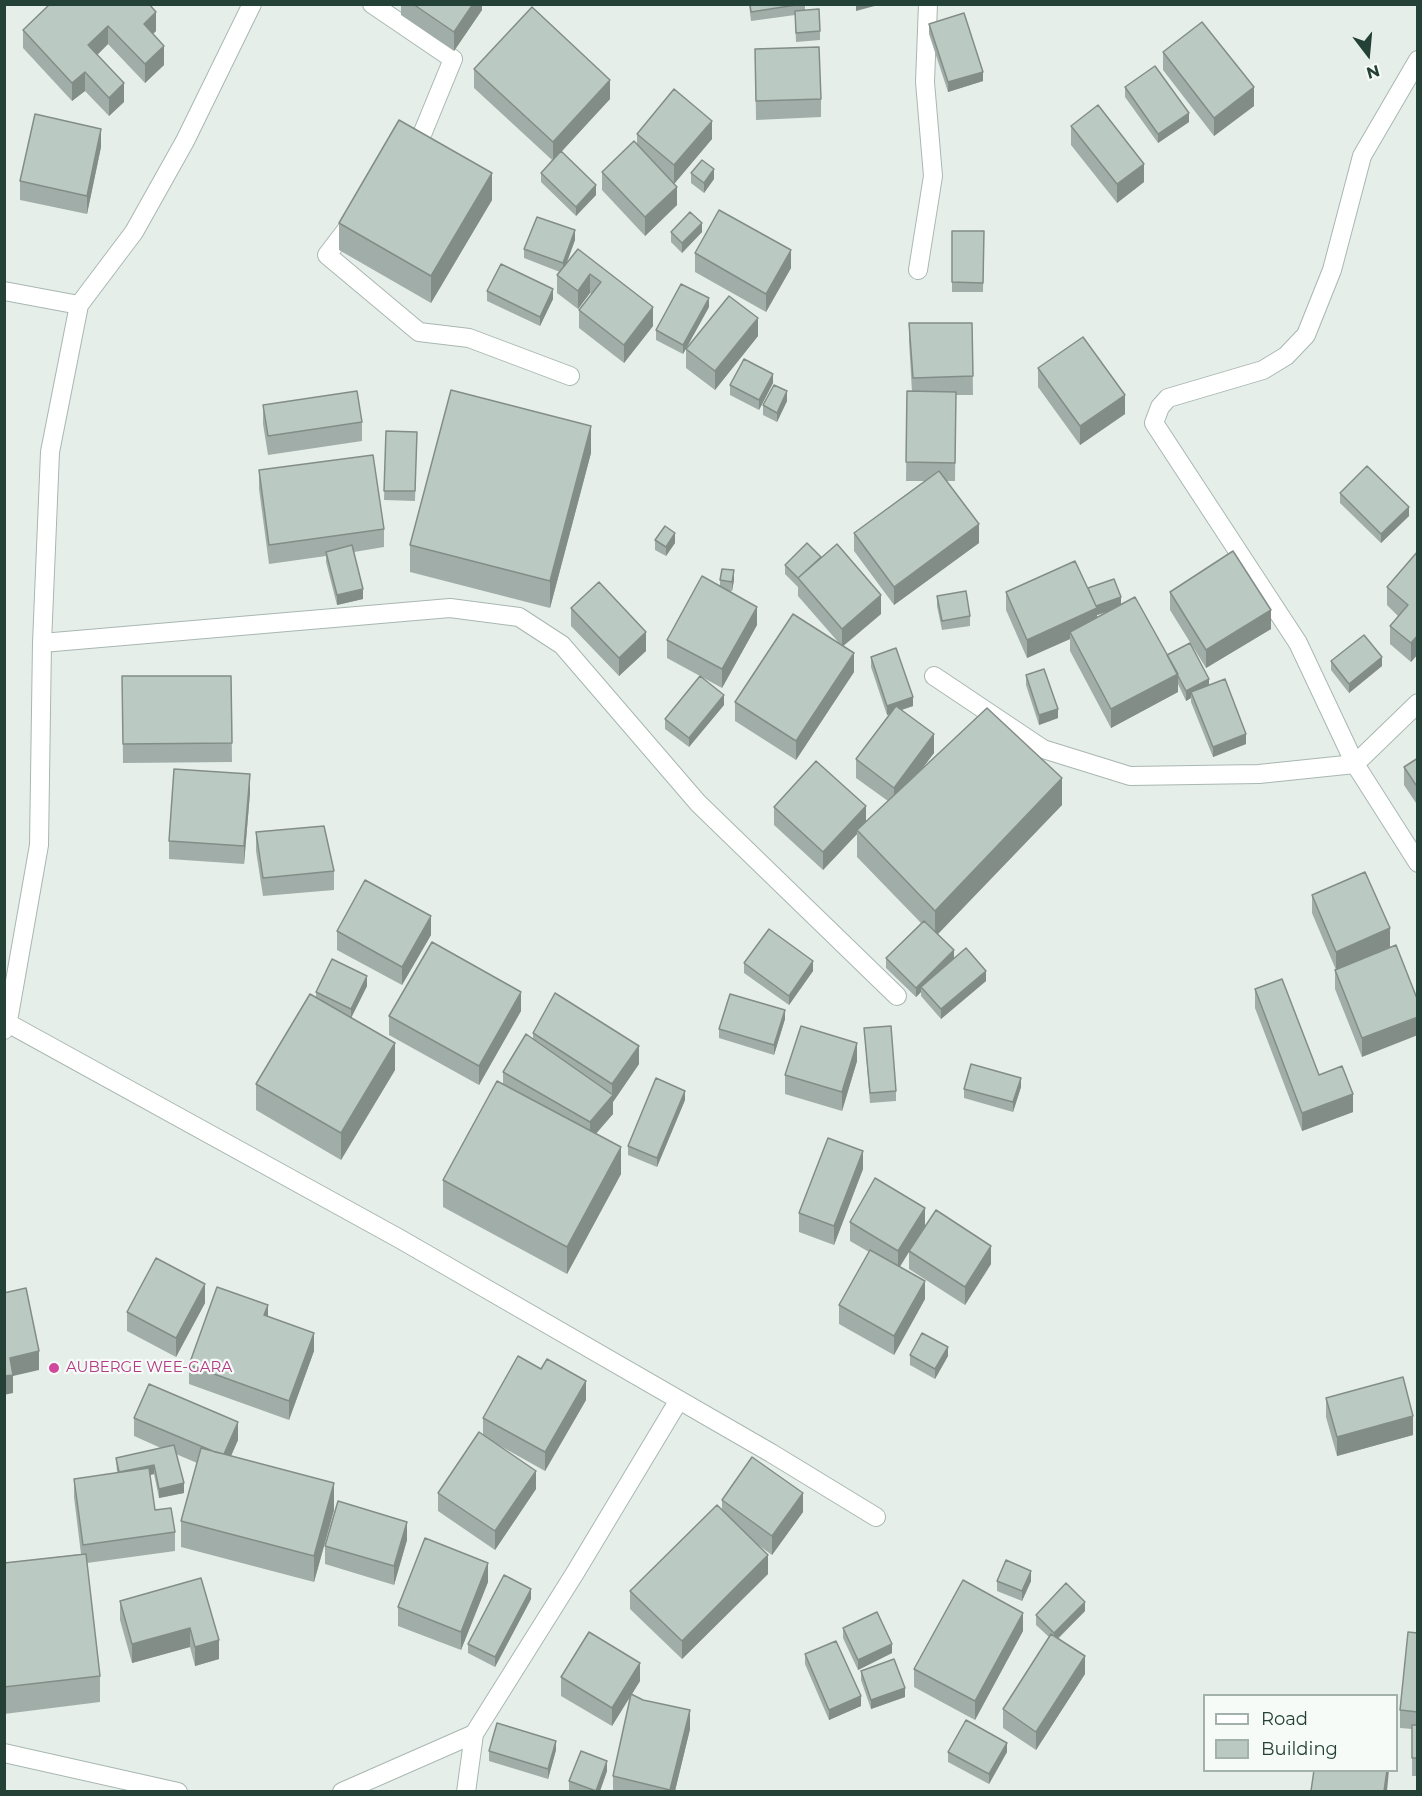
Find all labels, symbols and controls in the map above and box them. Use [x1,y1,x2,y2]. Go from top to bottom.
north arrow [1338,24,1398,84]
text: N [1364,61,1382,83]
place label: AUBERGE WEE-GARA [66,1359,232,1377]
marker: AUBERGE WEE-GARA [47,1361,61,1375]
legend [1203,1694,1398,1772]
text: Road [1261,1708,1308,1730]
text: Building [1261,1738,1338,1760]

